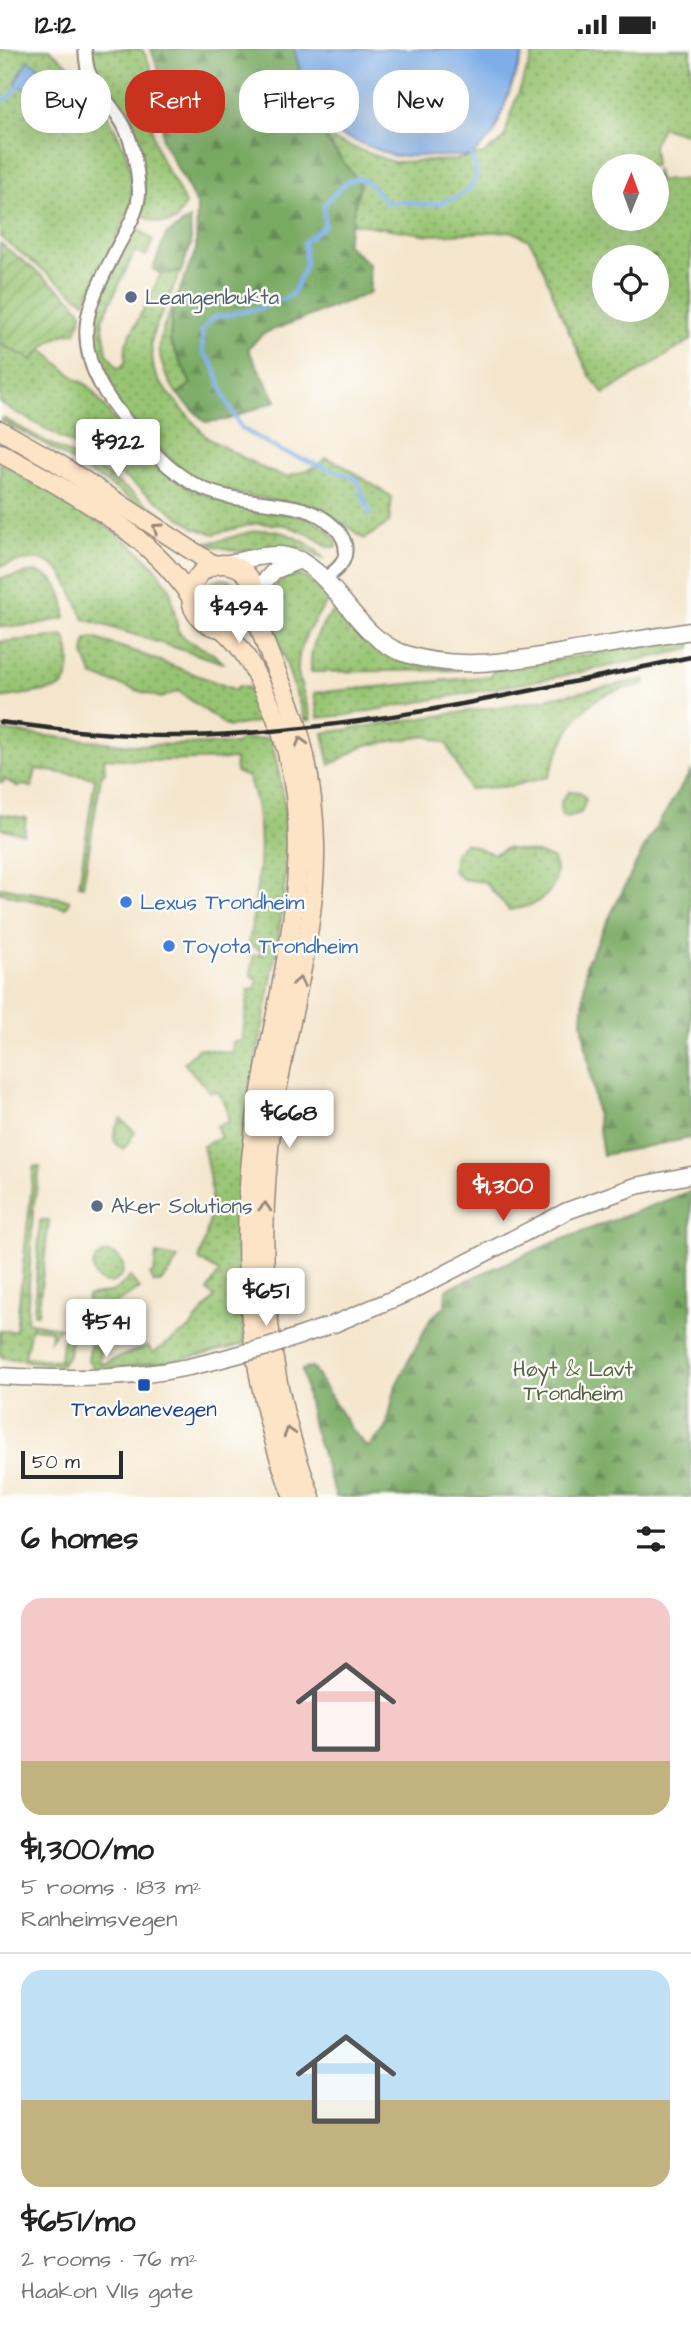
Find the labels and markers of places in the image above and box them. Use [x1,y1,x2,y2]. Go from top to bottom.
place label: Leangenbukta [145,283,280,314]
marker: Leangenbukta [123,289,139,305]
pin: $922 [77,419,159,479]
pin: $494 [198,585,280,645]
place label: Lexus Trondheim [140,888,305,917]
marker: Lexus Trondheim [118,894,134,910]
place label: Toyota Trondheim [183,932,359,963]
marker: Toyota Trondheim [161,938,177,954]
pin: $668 [248,1091,330,1150]
pin: $1,300 [446,1163,560,1223]
place label: Aker Solutions [111,1192,253,1221]
marker: Aker Solutions [89,1198,105,1214]
pin: $651 [225,1269,307,1328]
pin: $541 [65,1299,147,1359]
marker: Travbanevegen [136,1377,152,1393]
place label: Travbanevegen [71,1395,217,1426]

